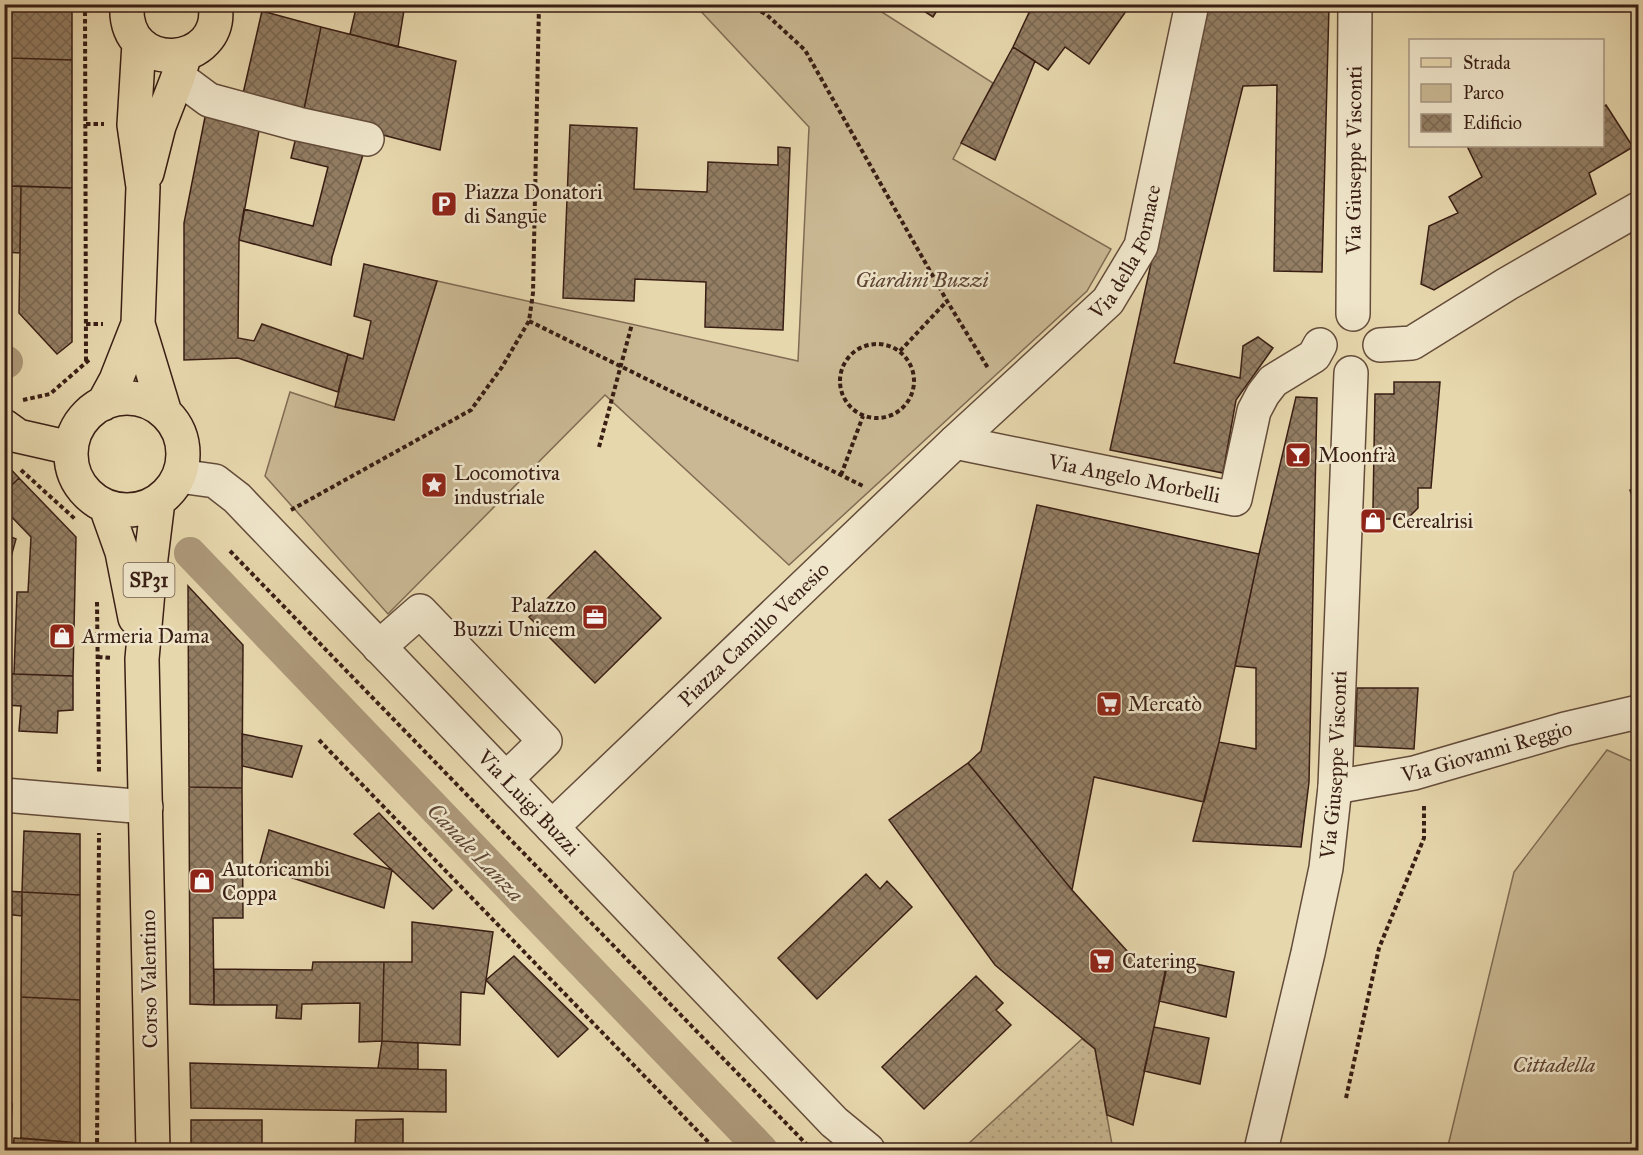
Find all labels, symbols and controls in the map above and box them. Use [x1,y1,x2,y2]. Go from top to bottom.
legend [1409,39,1604,147]
text: Strada [1463,52,1511,74]
street label: Via Giuseppe Visconti [1340,65,1368,256]
text: Parco [1463,82,1504,104]
text: Edificio [1463,112,1522,134]
place label: Piazza Donatori di Sangue [464,179,603,229]
street label: Via della Fornace [1083,182,1167,326]
parking icon: Piazza Donatori di Sangue [429,189,459,219]
park label: Giardini Buzzi [855,267,989,293]
bar icon: Moonfrà [1283,440,1313,470]
place label: Moonfrà [1318,442,1396,468]
street label: Via Angelo Morbelli [1045,448,1223,509]
place label: Locomotiva industriale [454,460,560,510]
place icon: Locomotiva industriale [419,470,449,500]
shop icon: Cerealrisi [1358,506,1388,536]
place label: Cerealrisi [1392,508,1473,534]
street label: Piazza Camillo Venesio [673,556,835,712]
road number: SP31 [124,563,174,597]
place label: Palazzo Buzzi Unicem [453,592,576,642]
office icon: Palazzo Buzzi Unicem [580,602,610,632]
shop icon: Armeria Dama [47,621,77,651]
place label: Armeria Dama [81,623,209,649]
street label: Via Giuseppe Visconti [1314,670,1352,861]
supermarket icon: Mercatò [1094,689,1124,719]
place label: Mercatò [1128,691,1202,717]
street label: Via Giovanni Reggio [1398,715,1575,788]
street label: Via Luigi Buzzi [471,744,585,861]
water label: Canale Lanza [422,797,530,907]
place label: Autoricambi Coppa [221,856,330,906]
shop icon: Autoricambi Coppa [187,866,217,896]
street label: Corso Valentino [135,909,163,1049]
supermarket icon: Catering [1087,946,1117,976]
place label: Catering [1122,948,1196,974]
park label: Cittadella [1513,1052,1596,1078]

